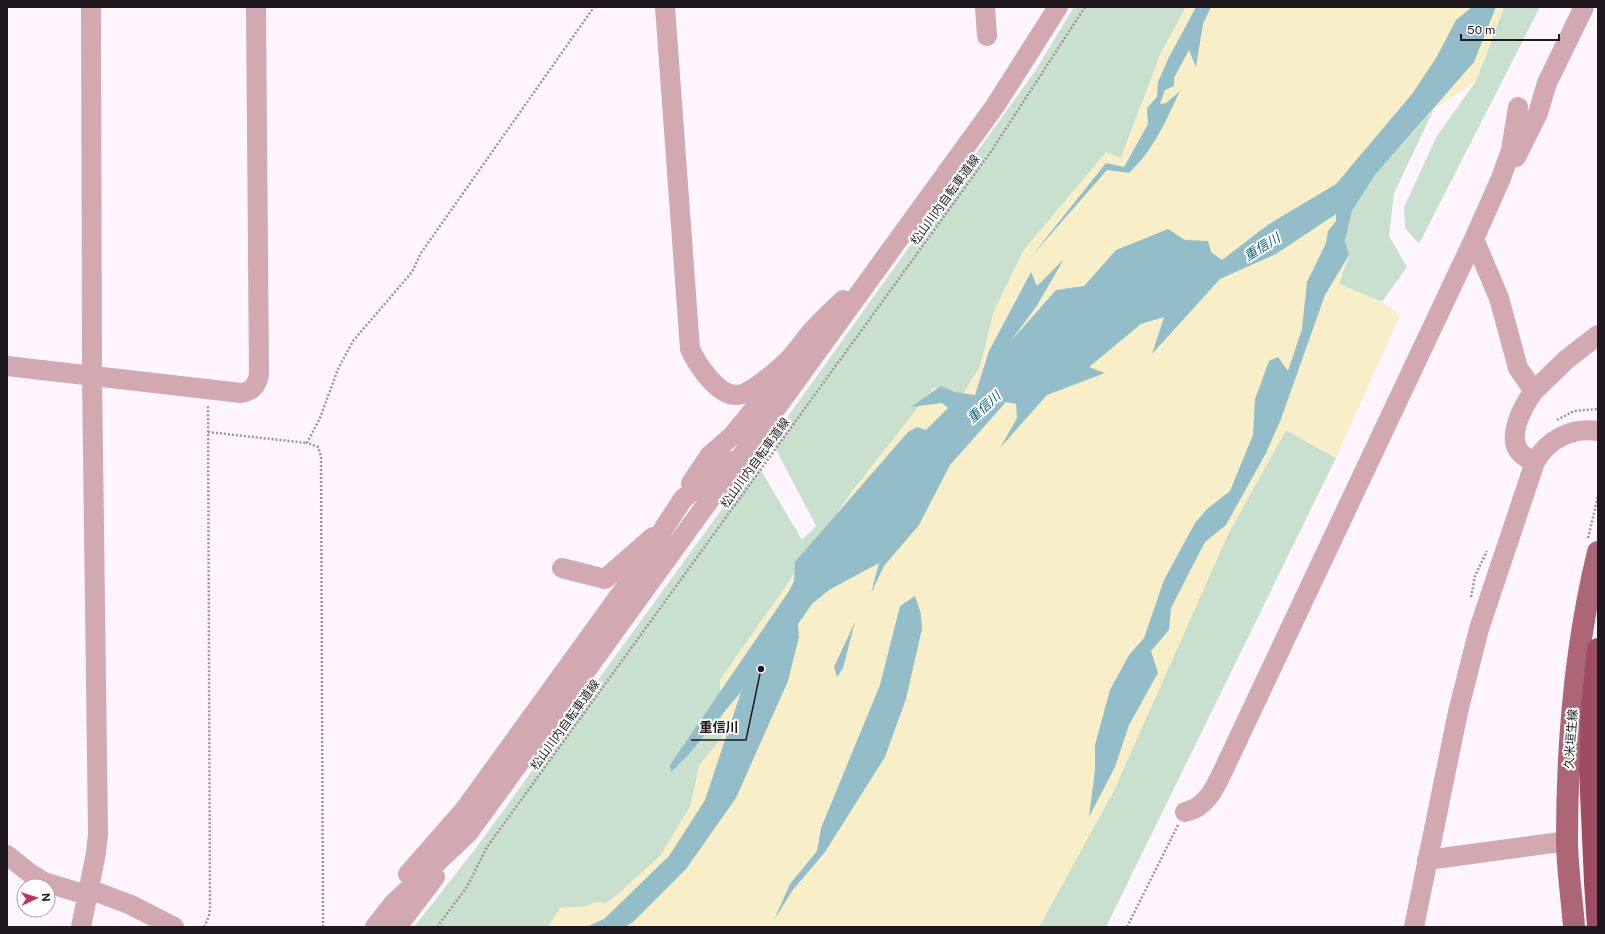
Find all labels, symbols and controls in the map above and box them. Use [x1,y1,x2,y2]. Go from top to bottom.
scale bar [1461,16,1559,42]
text: 50 m [1467,23,1495,37]
street label: 松山川内自転車道線 [908,152,982,248]
water label: 重信川 [1241,229,1284,264]
water label: 重信川 [964,387,1005,426]
street label: 松山川内自転車道線 [718,415,792,511]
street label: 松山川内自転車道線 [528,677,602,773]
street label: 久米垣生線 [1562,709,1580,769]
callout: 重信川 [691,715,746,740]
text: 重信川 [699,720,739,735]
north arrow [16,878,56,918]
text: N [40,893,52,902]

